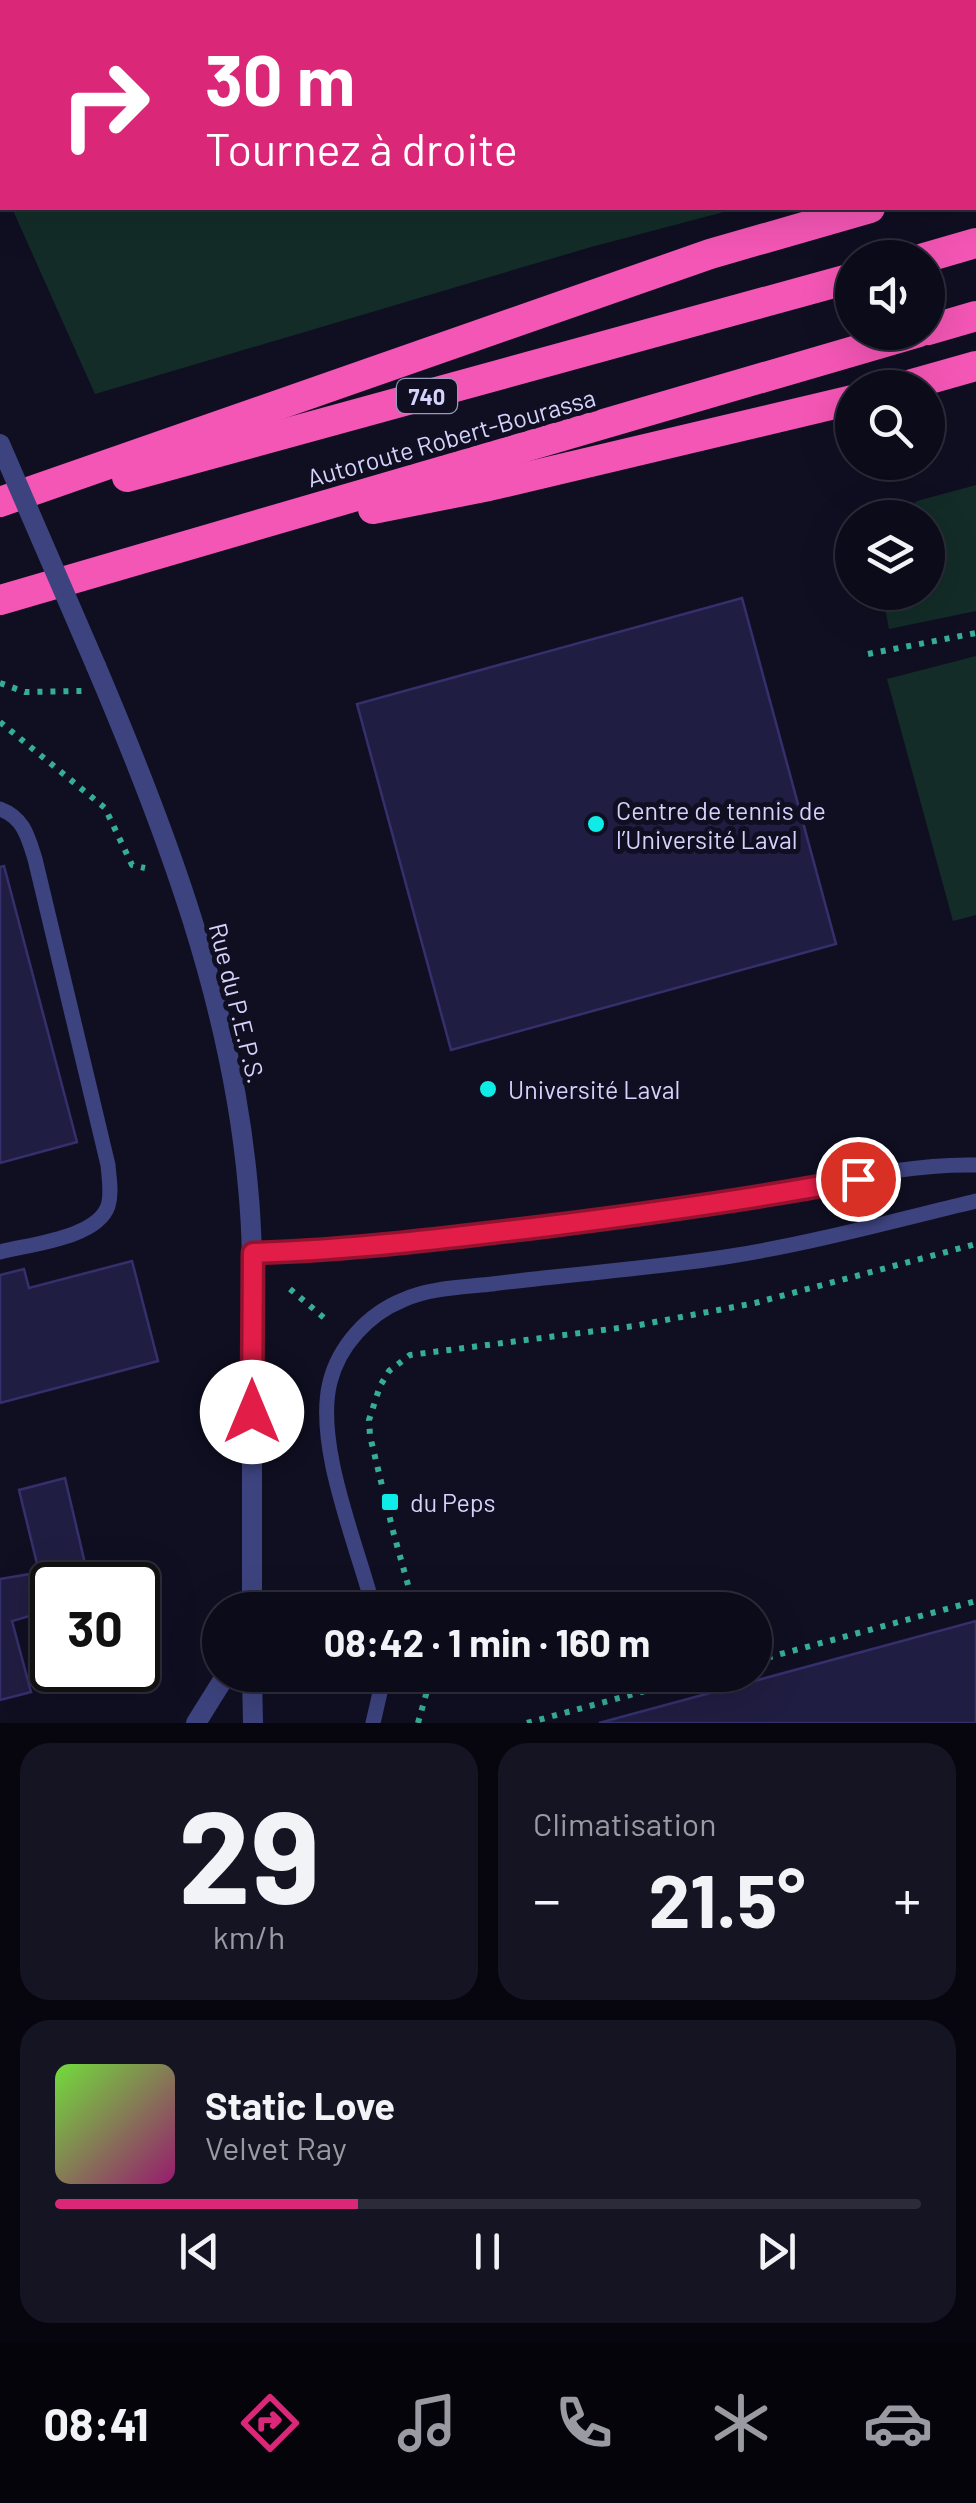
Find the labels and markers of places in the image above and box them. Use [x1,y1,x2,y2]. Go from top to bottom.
place label: Centre de tennis de l’Université Laval [616,795,826,854]
marker: Centre de tennis de l’Université Laval [585,813,607,835]
place label: Université Laval [508,1074,680,1104]
marker: Université Laval [477,1078,499,1100]
pin [816,1137,901,1222]
place label: du Peps [410,1487,496,1517]
marker: du Peps [379,1491,401,1513]

